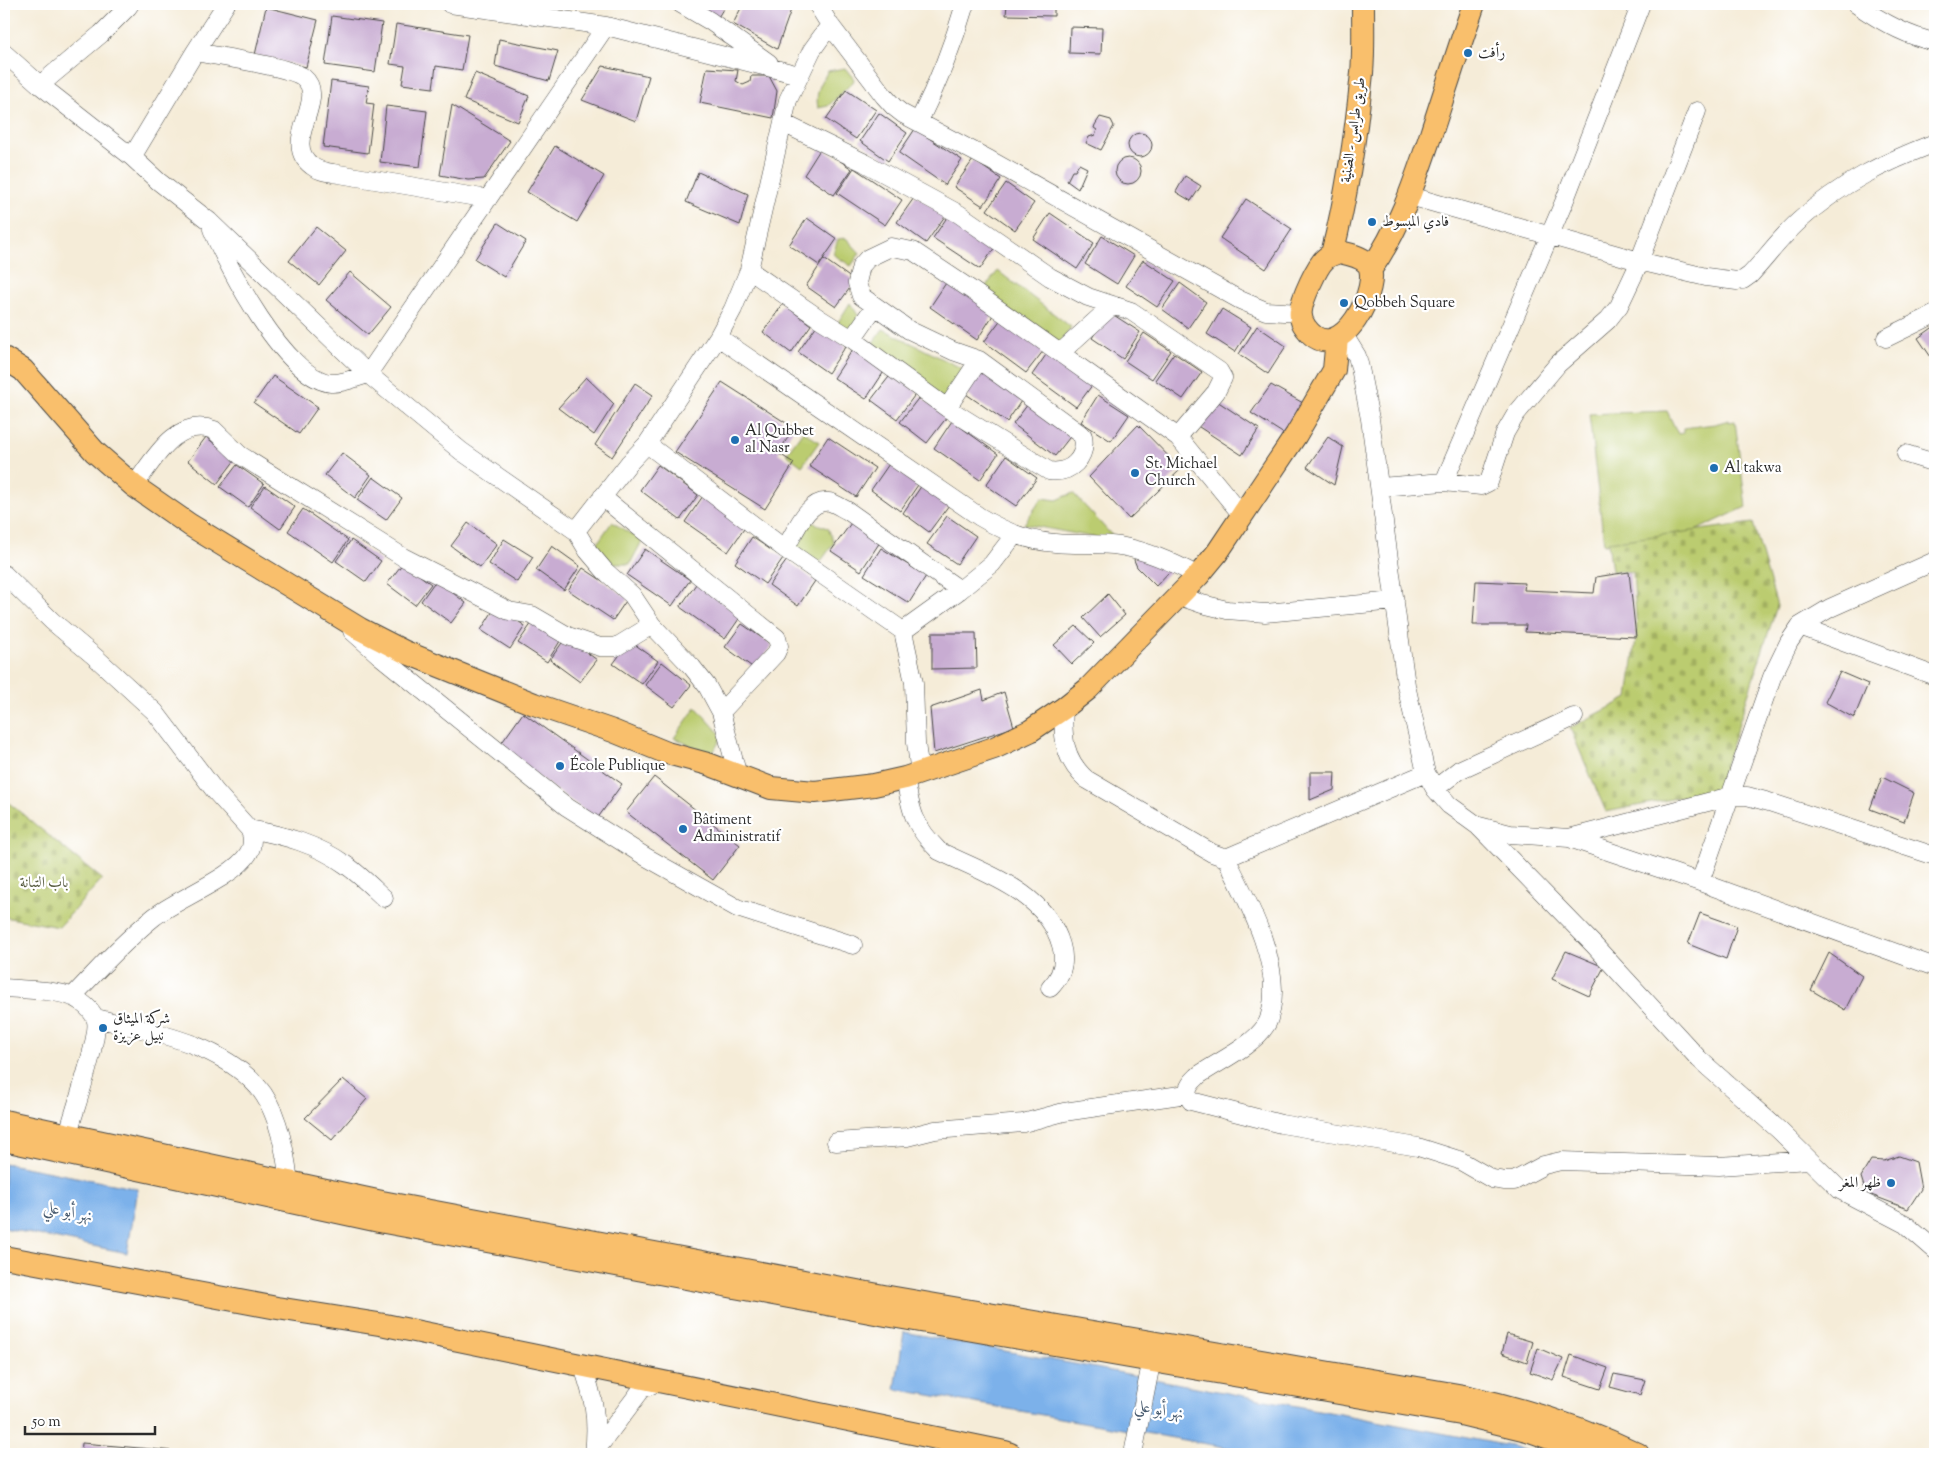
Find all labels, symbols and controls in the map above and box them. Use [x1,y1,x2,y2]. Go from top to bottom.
place label: رأفت [1478,41,1505,64]
marker: رأفت [1462,47,1474,59]
street label: طريق طرابس - الضنية [1336,76,1372,184]
place label: فادي المبسوط [1382,212,1449,233]
marker: فادي المبسوط [1366,216,1378,228]
place label: Qobbeh Square [1354,293,1455,314]
marker: Qobbeh Square [1338,297,1350,309]
place label: Al Qubbet al Nasr [745,421,814,459]
marker: Al Qubbet al Nasr [729,434,741,446]
place label: St. Michael Church [1145,454,1217,492]
place label: Al takwa [1724,458,1782,479]
marker: Al takwa [1708,462,1720,474]
marker: St. Michael Church [1129,467,1141,479]
place label: École Publique [570,755,665,777]
marker: École Publique [554,760,566,772]
place label: Bâtiment Administratif [693,810,782,848]
marker: Bâtiment Administratif [677,823,689,835]
park label: باب التبانة [20,873,68,894]
place label: شركة الميثاق نبيل عزيزة [113,1009,170,1047]
marker: شركة الميثاق نبيل عزيزة [97,1022,109,1034]
place label: ظهر المغر [1837,1173,1881,1194]
marker: ظهر المغر [1885,1177,1897,1189]
water label: نهر أبو علي [41,1195,95,1231]
water label: نهر أبو علي [1132,1393,1186,1429]
scale bar [25,1403,155,1435]
text: 50 m [31,1412,61,1433]

